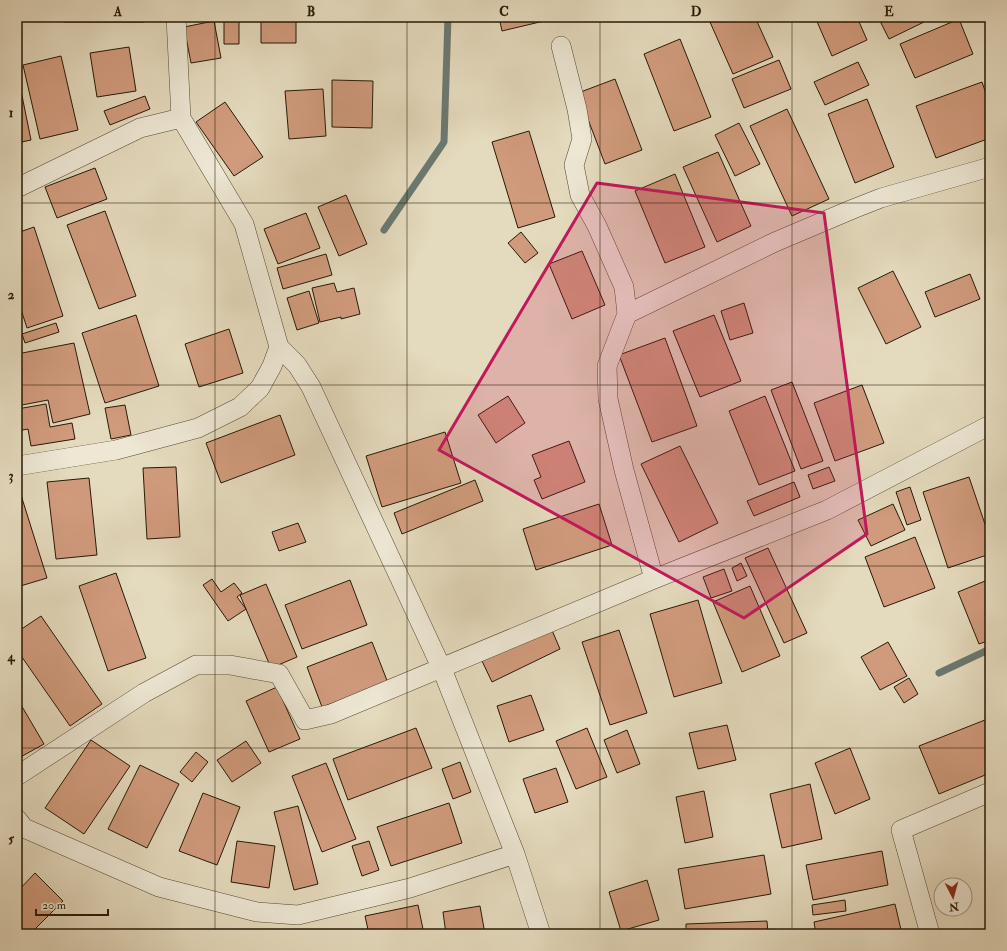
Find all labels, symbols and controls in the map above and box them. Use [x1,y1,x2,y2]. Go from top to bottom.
text: A [113,4,123,20]
text: B [307,4,315,20]
text: C [499,4,509,20]
text: D [691,4,702,20]
text: E [884,4,894,20]
text: 1 [9,105,14,121]
text: 2 [8,287,15,303]
text: 3 [9,468,14,484]
text: 4 [6,649,15,665]
text: 5 [8,831,14,847]
north arrow [933,877,973,917]
scale bar [36,891,108,917]
text: 20 m [42,898,67,913]
text: N [947,899,961,914]

